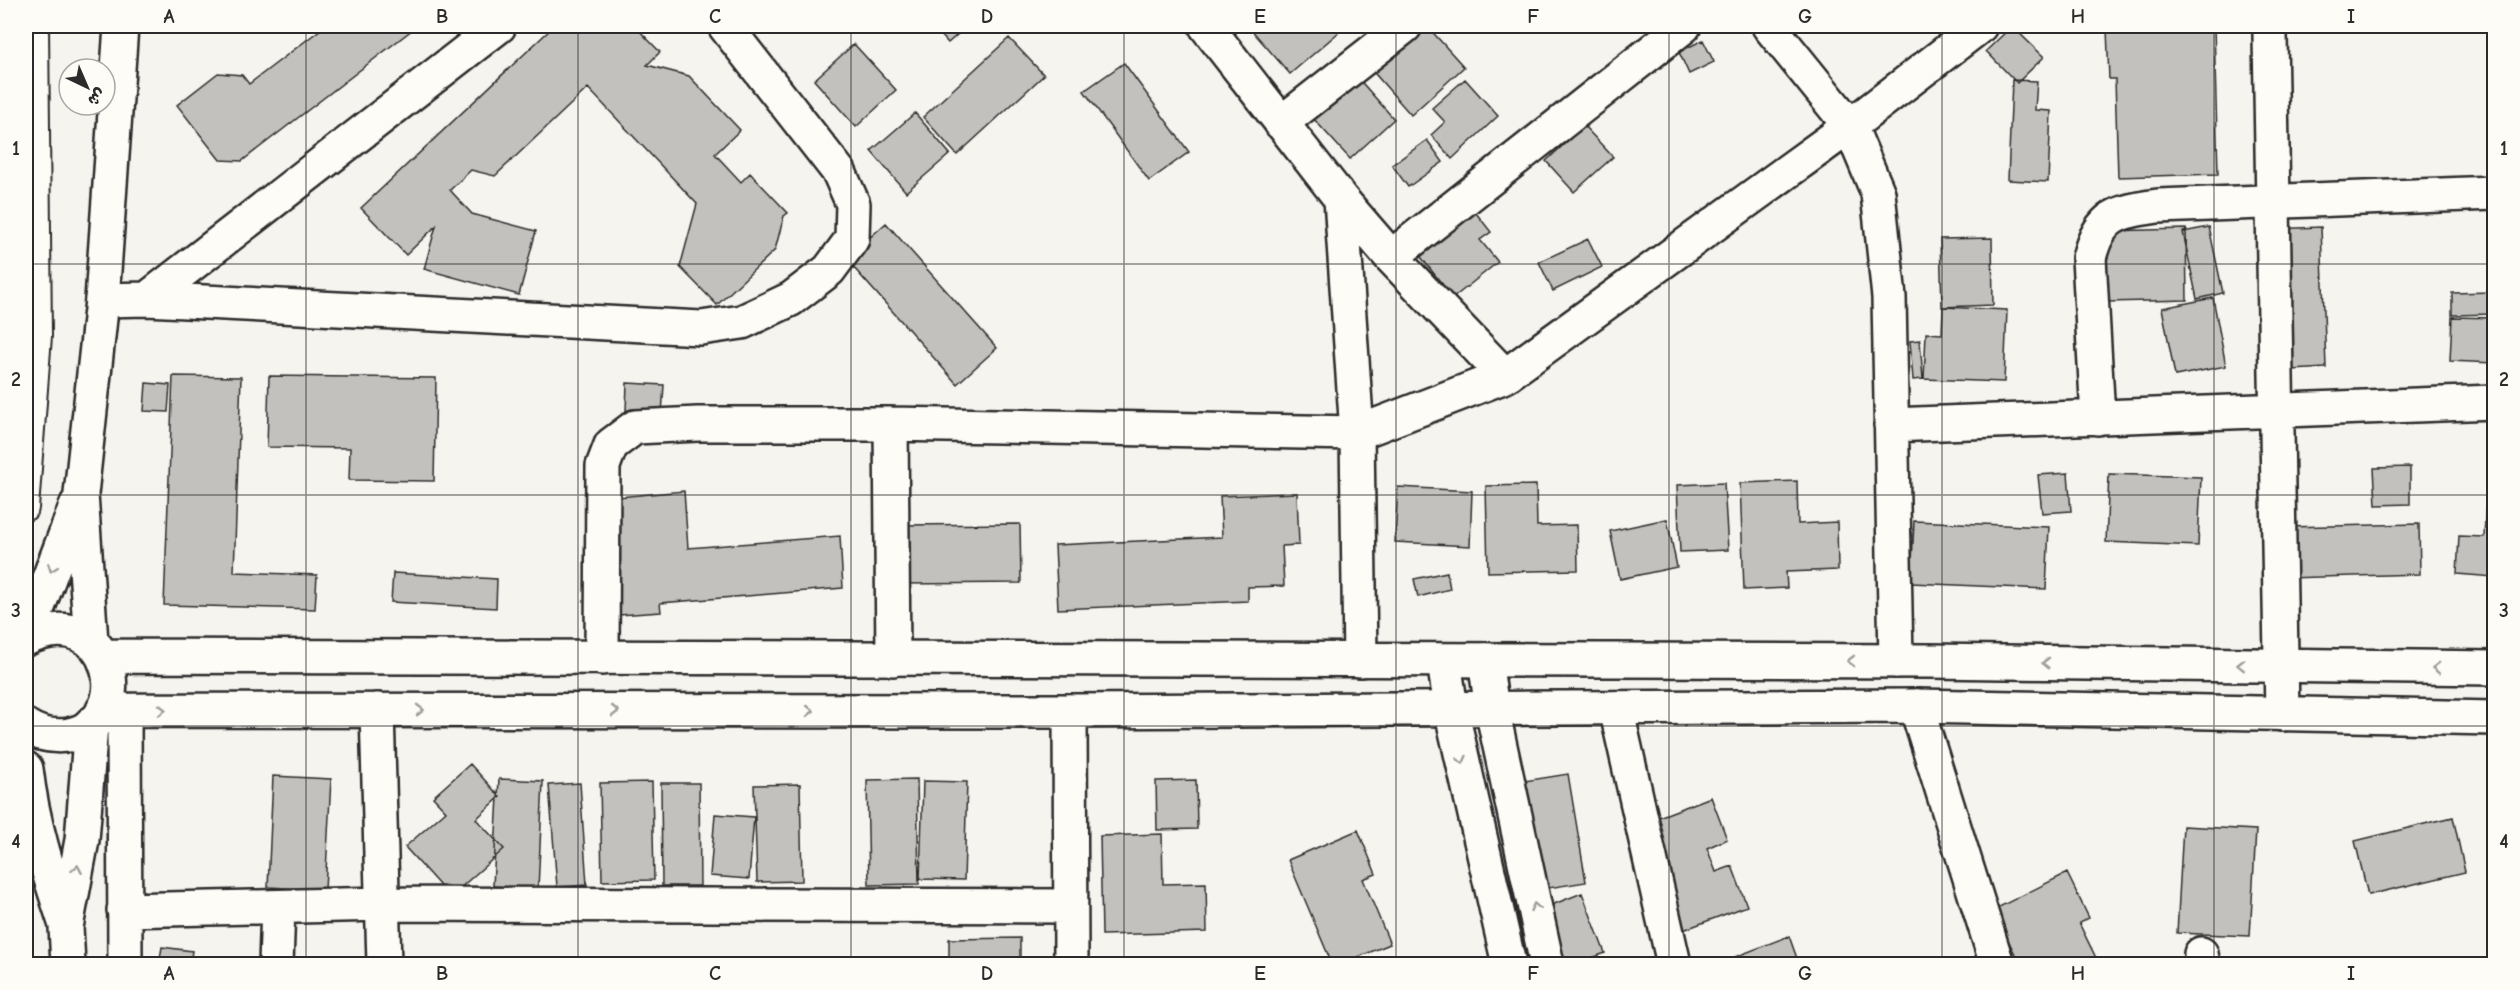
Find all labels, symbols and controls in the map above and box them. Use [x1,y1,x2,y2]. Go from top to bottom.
text: A [163,5,175,28]
text: B [436,5,448,28]
text: C [709,5,721,28]
text: D [981,5,993,28]
text: E [1254,5,1266,28]
text: F [1527,5,1539,28]
text: G [1798,5,1812,28]
text: H [2071,5,2085,28]
text: I [2347,5,2355,28]
north arrow [57,57,117,117]
text: ش [84,84,109,110]
text: 1 [12,137,20,160]
text: 1 [2500,137,2508,160]
text: 2 [11,368,21,391]
text: 2 [2499,368,2509,391]
one-way arrow [47,562,60,573]
text: 3 [11,599,21,622]
text: 3 [2499,599,2509,622]
one-way arrow [1847,655,1856,667]
one-way arrow [2042,657,2051,669]
one-way arrow [2237,659,2246,671]
one-way arrow [2432,661,2441,674]
one-way arrow [157,704,166,716]
one-way arrow [415,704,424,716]
one-way arrow [610,705,619,717]
one-way arrow [805,705,814,717]
one-way arrow [1455,754,1468,764]
text: 4 [11,830,21,853]
text: 4 [2499,830,2509,853]
one-way arrow [70,864,83,874]
one-way arrow [1529,903,1542,913]
text: A [163,962,175,985]
text: B [436,962,448,985]
text: C [709,962,721,985]
text: D [981,962,993,985]
text: E [1254,962,1266,985]
text: F [1527,962,1539,985]
text: G [1798,962,1812,985]
text: H [2071,962,2085,985]
text: I [2347,962,2355,985]

